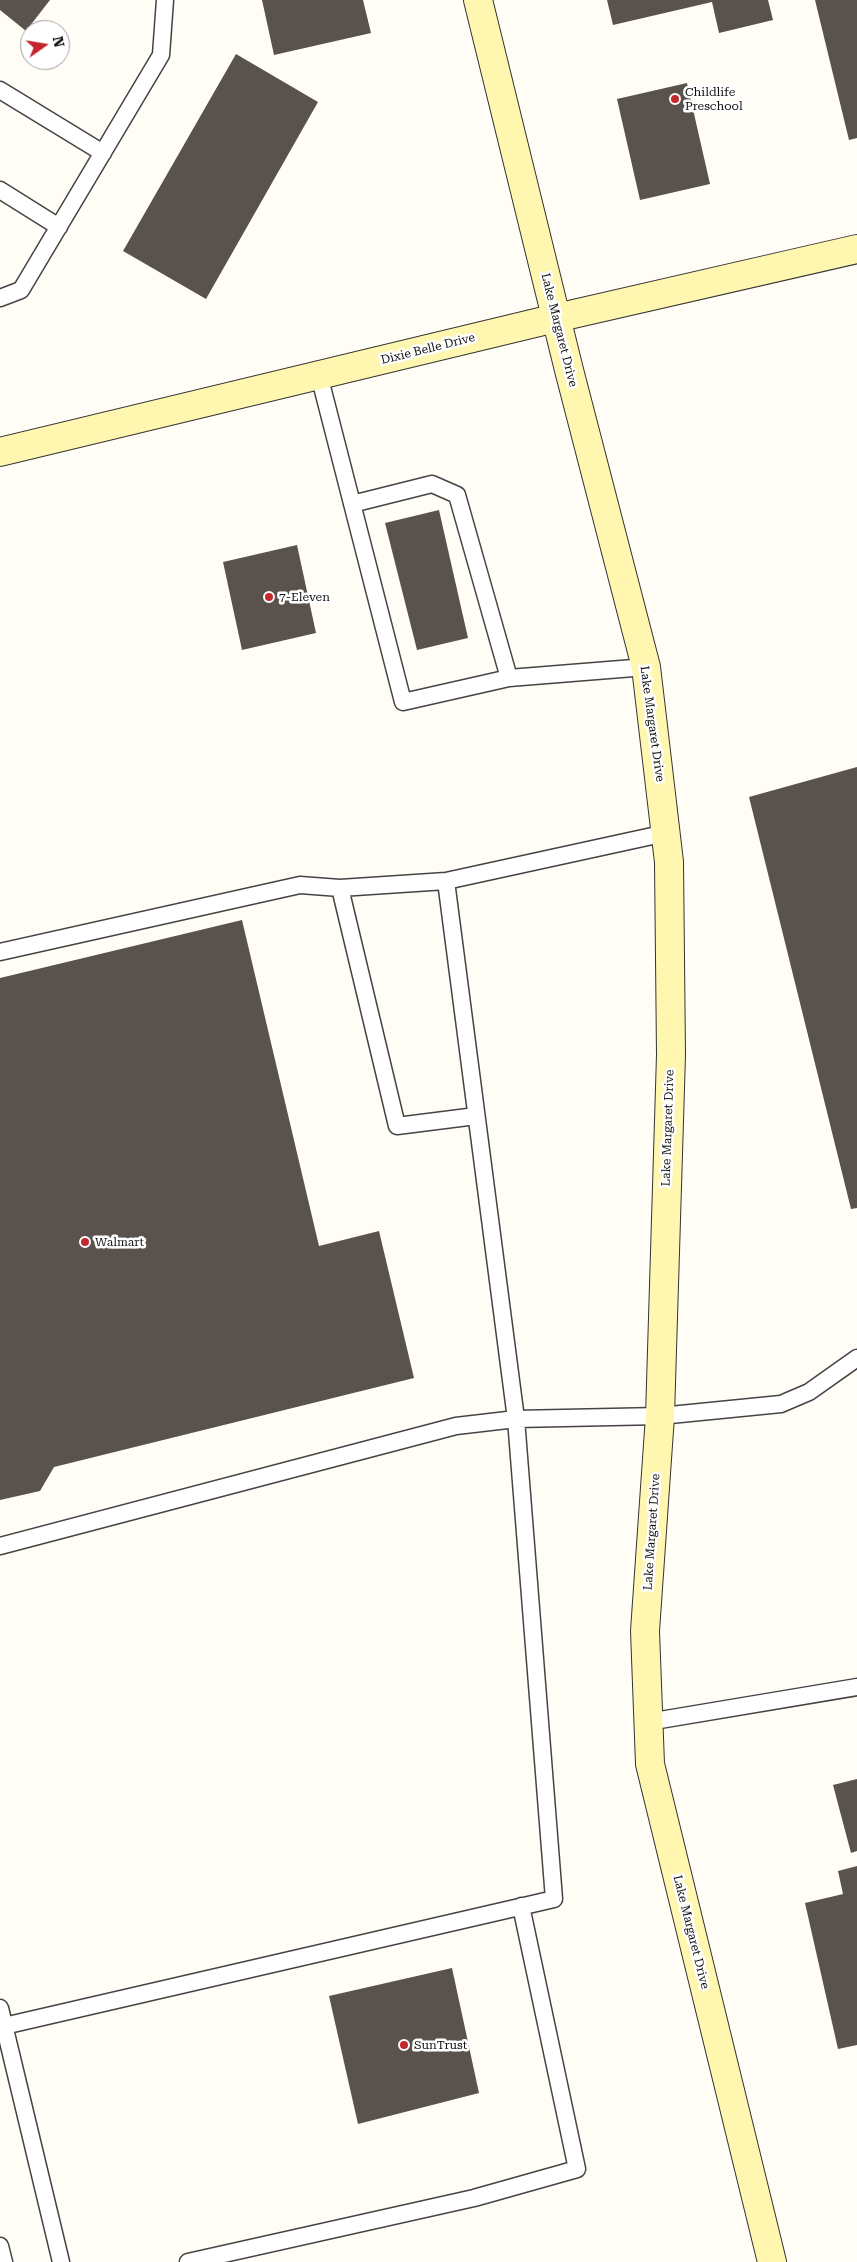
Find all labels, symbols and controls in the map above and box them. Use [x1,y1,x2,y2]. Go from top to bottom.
north arrow [20,20,70,70]
text: N [50,35,68,49]
place label: Childlife Preschool [685,85,743,113]
marker: Childlife Preschool [669,93,681,105]
street label: Lake Margaret Drive [538,272,580,388]
street label: Dixie Belle Drive [379,330,477,368]
place label: 7-Eleven [279,590,330,604]
marker: 7-Eleven [263,591,275,603]
street label: Lake Margaret Drive [637,665,667,783]
street label: Lake Margaret Drive [659,1069,677,1187]
place label: Walmart [95,1235,144,1249]
marker: Walmart [79,1236,91,1248]
street label: Lake Margaret Drive [641,1473,663,1591]
street label: Lake Margaret Drive [670,1874,712,1990]
place label: SunTrust [414,2038,467,2052]
marker: SunTrust [398,2039,410,2051]

